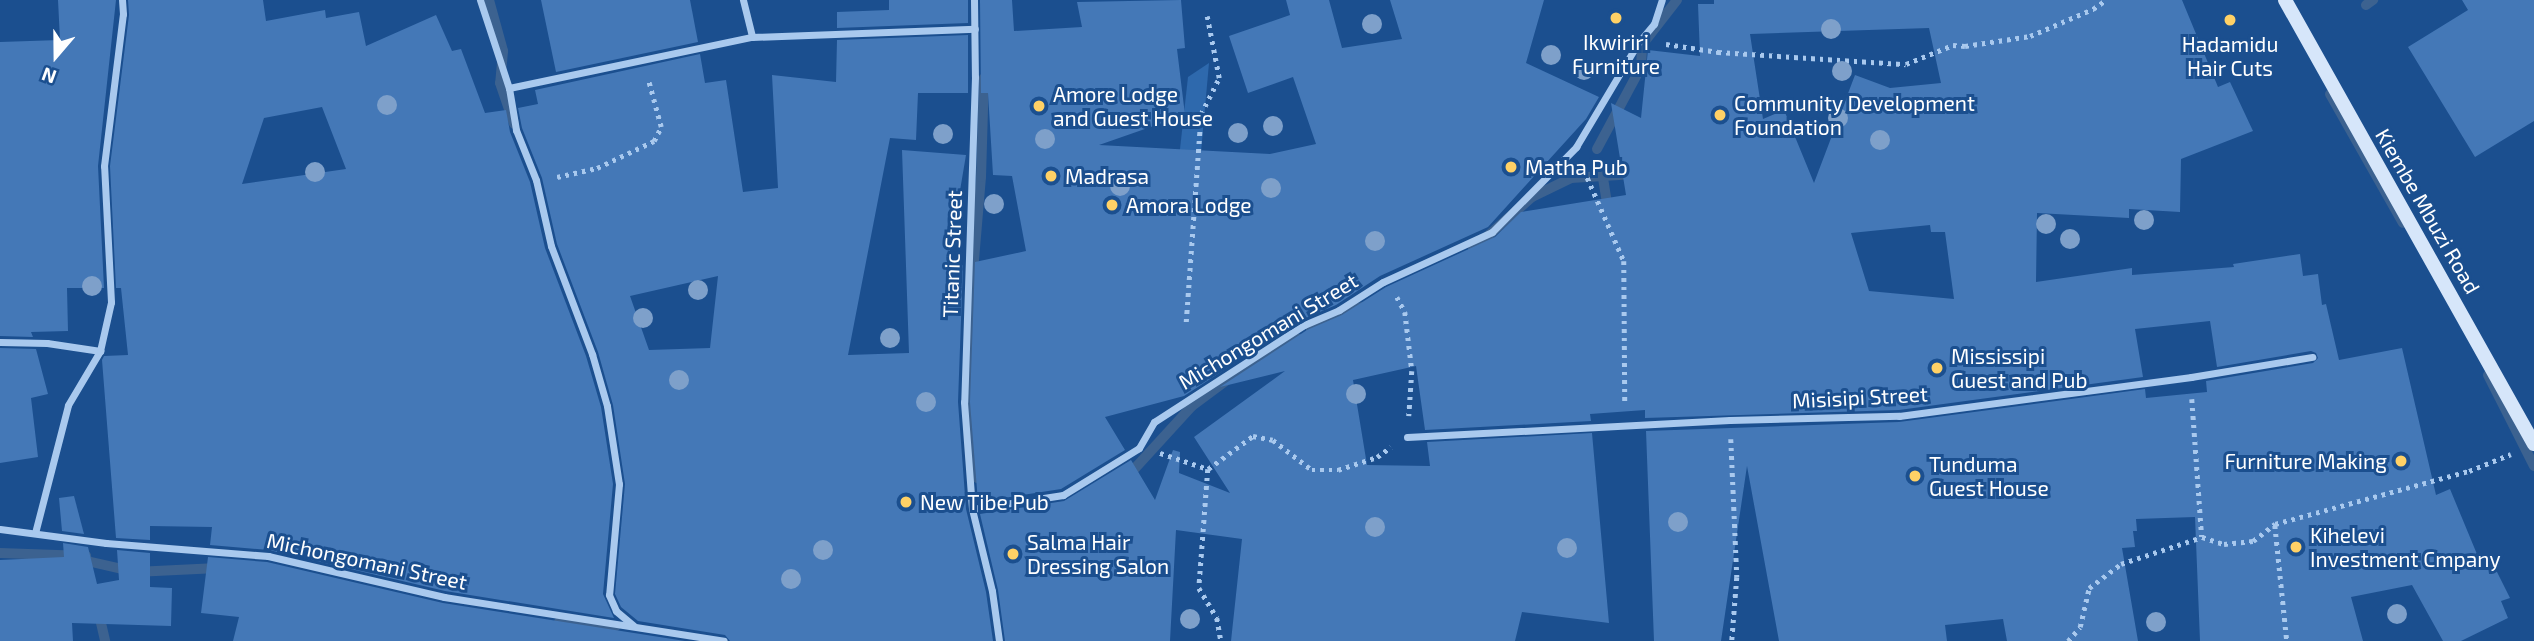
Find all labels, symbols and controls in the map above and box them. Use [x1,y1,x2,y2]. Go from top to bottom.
marker: Ikwiriri Furniture [1608,10,1624,26]
marker: Hadamidu Hair Cuts [2222,12,2238,28]
north arrow [21,21,91,91]
place label: Ikwiriri Furniture [1572,29,1660,79]
place label: Hadamidu Hair Cuts [2182,31,2278,81]
text: N [38,63,59,89]
place label: Amore Lodge and Guest House [1053,81,1213,131]
place label: Community Development Foundation [1734,90,1976,140]
marker: Amore Lodge and Guest House [1031,98,1047,114]
marker: Community Development Foundation [1712,107,1728,123]
street label: Kiembe Mbuzi Road [2370,124,2486,298]
place label: Matha Pub [1525,154,1628,180]
marker: Matha Pub [1503,159,1519,175]
place label: Madrasa [1065,163,1149,189]
marker: Madrasa [1043,168,1059,184]
street label: Titanic Street [937,190,967,318]
place label: Amora Lodge [1126,192,1252,218]
marker: Amora Lodge [1104,197,1120,213]
street label: Michongomani Street [1174,268,1362,394]
place label: Mississipi Guest and Pub [1951,343,2088,393]
marker: Mississipi Guest and Pub [1929,360,1945,376]
street label: Misisipi Street [1792,381,1928,413]
place label: Furniture Making [2224,448,2387,474]
place label: Tunduma Guest House [1929,451,2049,501]
marker: Furniture Making [2393,453,2409,469]
marker: Tunduma Guest House [1907,468,1923,484]
place label: New Tibe Pub [920,489,1050,515]
marker: New Tibe Pub [898,494,914,510]
place label: Kihelevi Investment Cmpany [2310,522,2501,572]
street label: Michongomani Street [265,527,469,595]
place label: Salma Hair Dressing Salon [1027,529,1169,579]
marker: Kihelevi Investment Cmpany [2288,539,2304,555]
marker: Salma Hair Dressing Salon [1005,546,1021,562]

